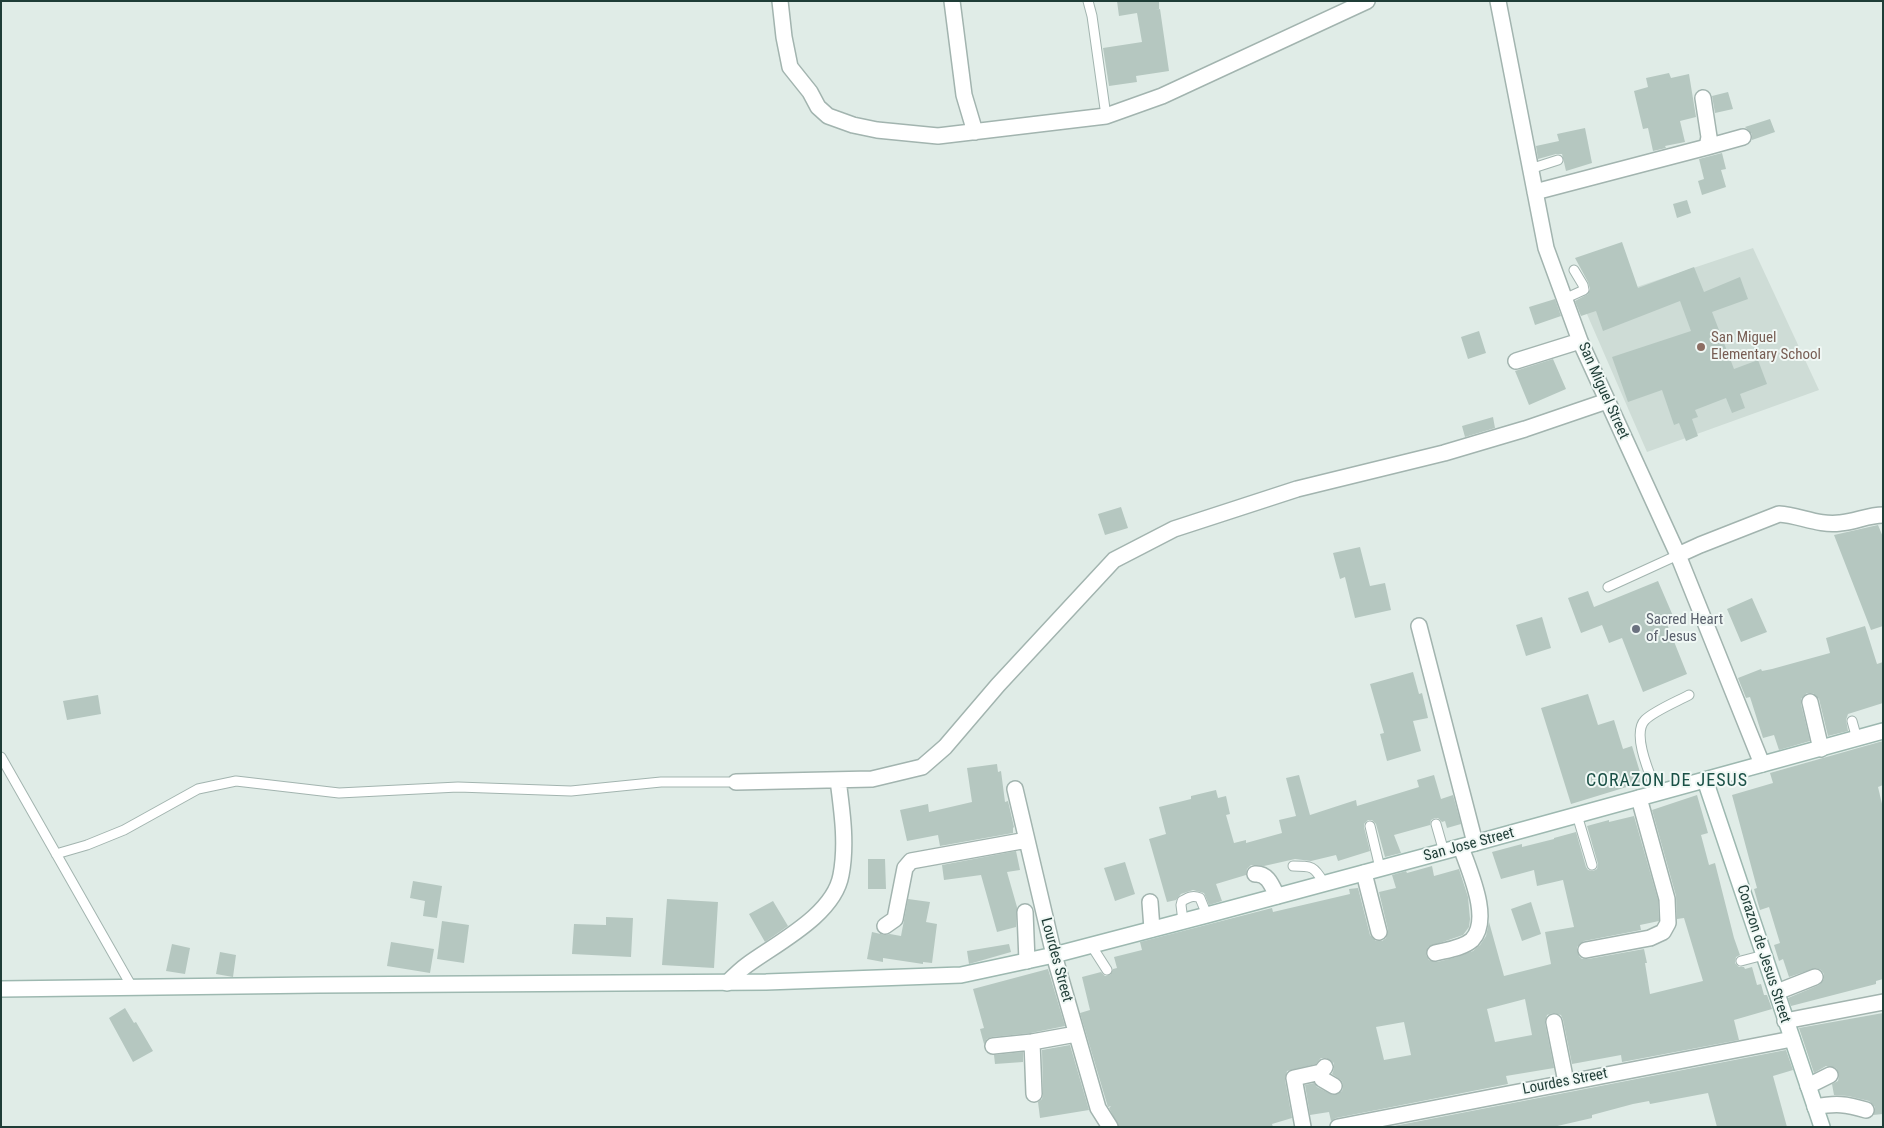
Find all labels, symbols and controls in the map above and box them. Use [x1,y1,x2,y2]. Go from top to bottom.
place label: San Miguel Elementary School [1711,329,1821,364]
street label: San Miguel Street [1574,340,1632,442]
marker: San Miguel Elementary School [1695,341,1707,353]
place label: Sacred Heart of Jesus [1646,611,1723,646]
marker: Sacred Heart of Jesus [1630,623,1642,635]
district label: CORAZON DE JESUS [1584,770,1750,792]
street label: San Jose Street [1422,824,1516,866]
street label: Corazon de Jesus Street [1732,883,1794,1025]
street label: Lourdes Street [1036,916,1076,1004]
street label: Lourdes Street [1521,1065,1609,1099]

